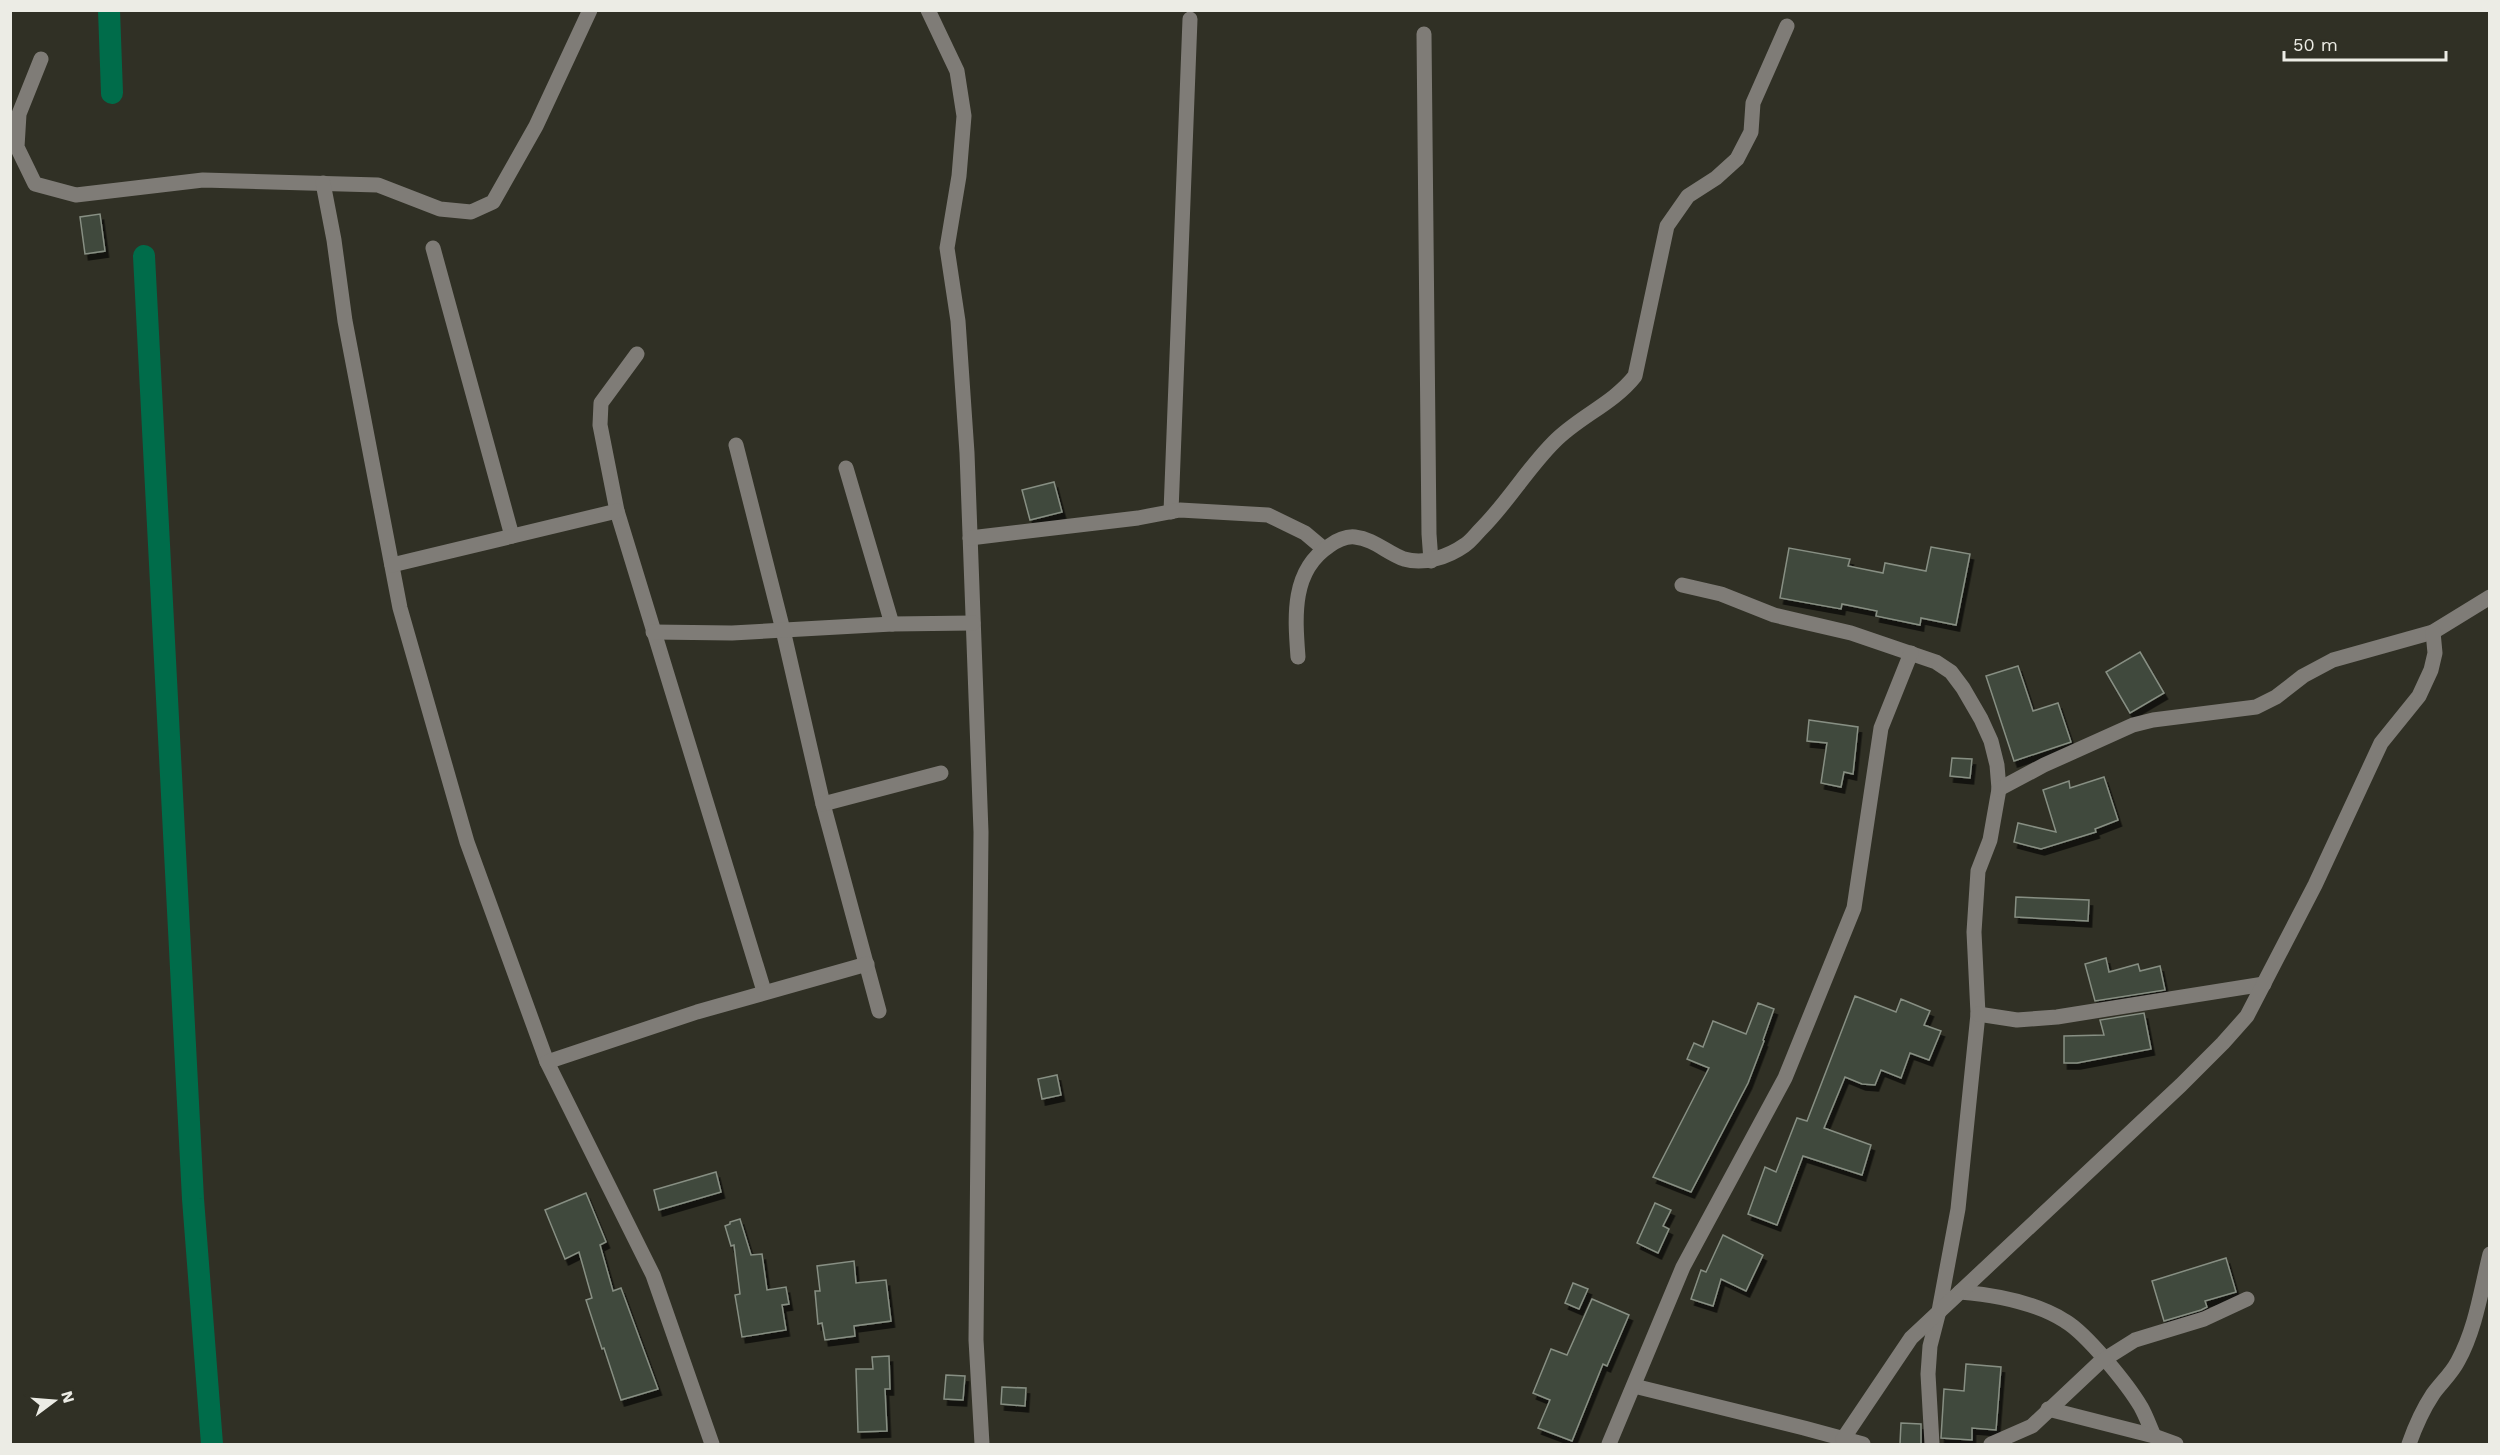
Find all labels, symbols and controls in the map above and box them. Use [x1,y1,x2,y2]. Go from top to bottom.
scale bar [2284,24,2446,62]
text: 50 m [2293,34,2338,55]
north arrow [24,1371,84,1431]
text: N [57,1389,79,1405]

